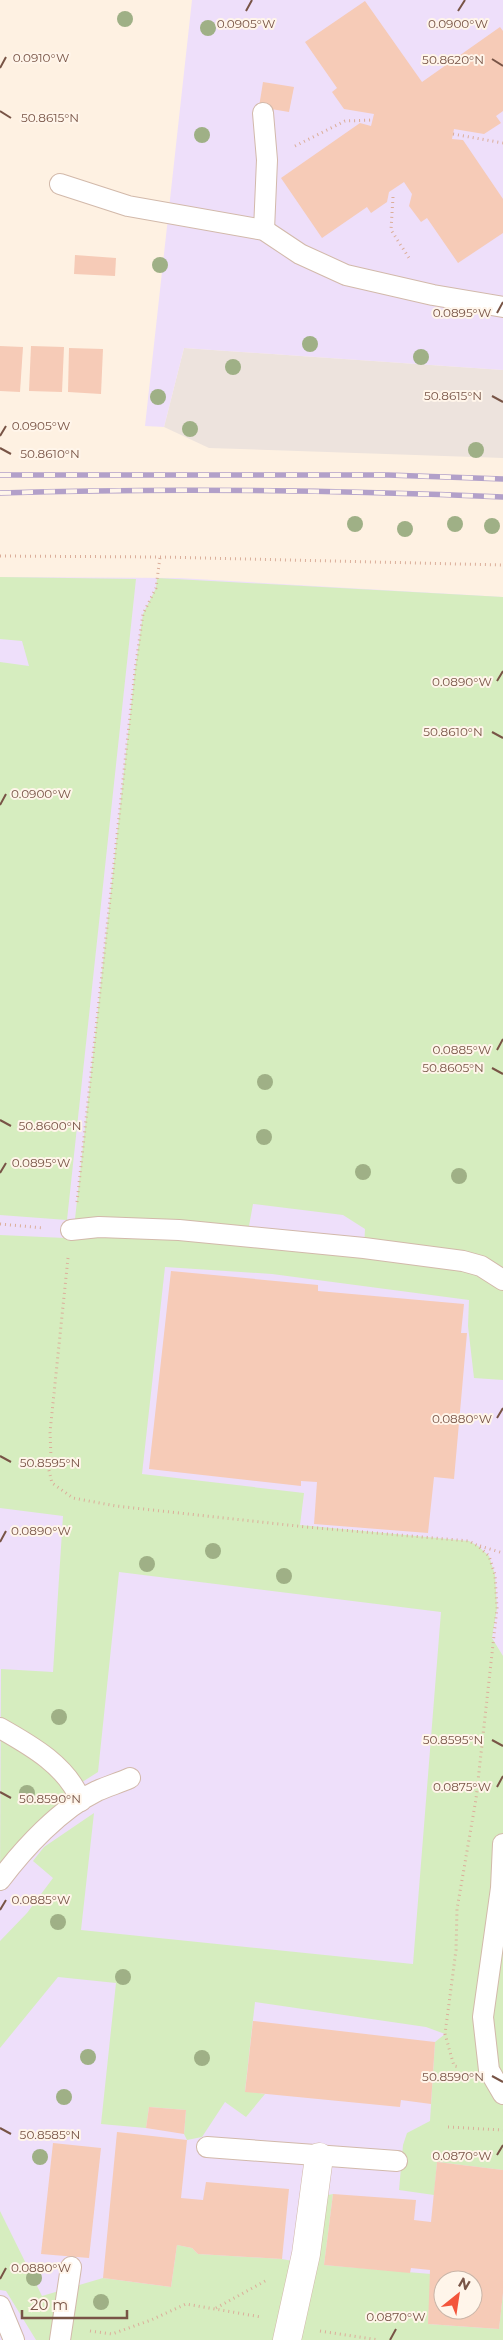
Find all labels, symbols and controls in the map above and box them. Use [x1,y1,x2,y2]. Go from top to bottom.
text: 0.0905°W [217,16,275,31]
text: 0.0900°W [428,16,488,31]
text: 0.0910°W [13,50,69,65]
text: 50.8620°N [422,52,484,67]
text: 50.8615°N [21,110,79,125]
text: 0.0895°W [433,305,491,320]
text: 50.8615°N [424,388,482,403]
text: 0.0905°W [12,418,70,433]
text: 50.8610°N [20,446,80,461]
text: 0.0890°W [432,674,492,689]
text: 50.8610°N [423,724,483,739]
text: 0.0900°W [11,786,71,801]
text: 0.0885°W [433,1042,491,1057]
text: 50.8605°N [422,1060,484,1075]
text: 50.8600°N [19,1118,81,1133]
text: 0.0895°W [12,1155,70,1170]
text: 0.0880°W [432,1411,492,1426]
text: 50.8595°N [20,1455,80,1470]
text: 0.0890°W [11,1523,71,1538]
text: 50.8595°N [423,1732,483,1747]
text: 0.0875°W [433,1779,491,1794]
text: 50.8590°N [19,1791,81,1806]
text: 0.0885°W [12,1892,70,1907]
text: 50.8590°N [422,2069,484,2084]
text: 50.8585°N [20,2127,80,2142]
text: 0.0870°W [432,2148,492,2163]
text: 0.0880°W [11,2260,71,2275]
north arrow [433,2270,483,2320]
text: N [455,2273,474,2294]
scale bar [22,2288,128,2320]
text: 20 m [30,2295,68,2314]
text: 0.0870°W [366,2309,426,2324]

